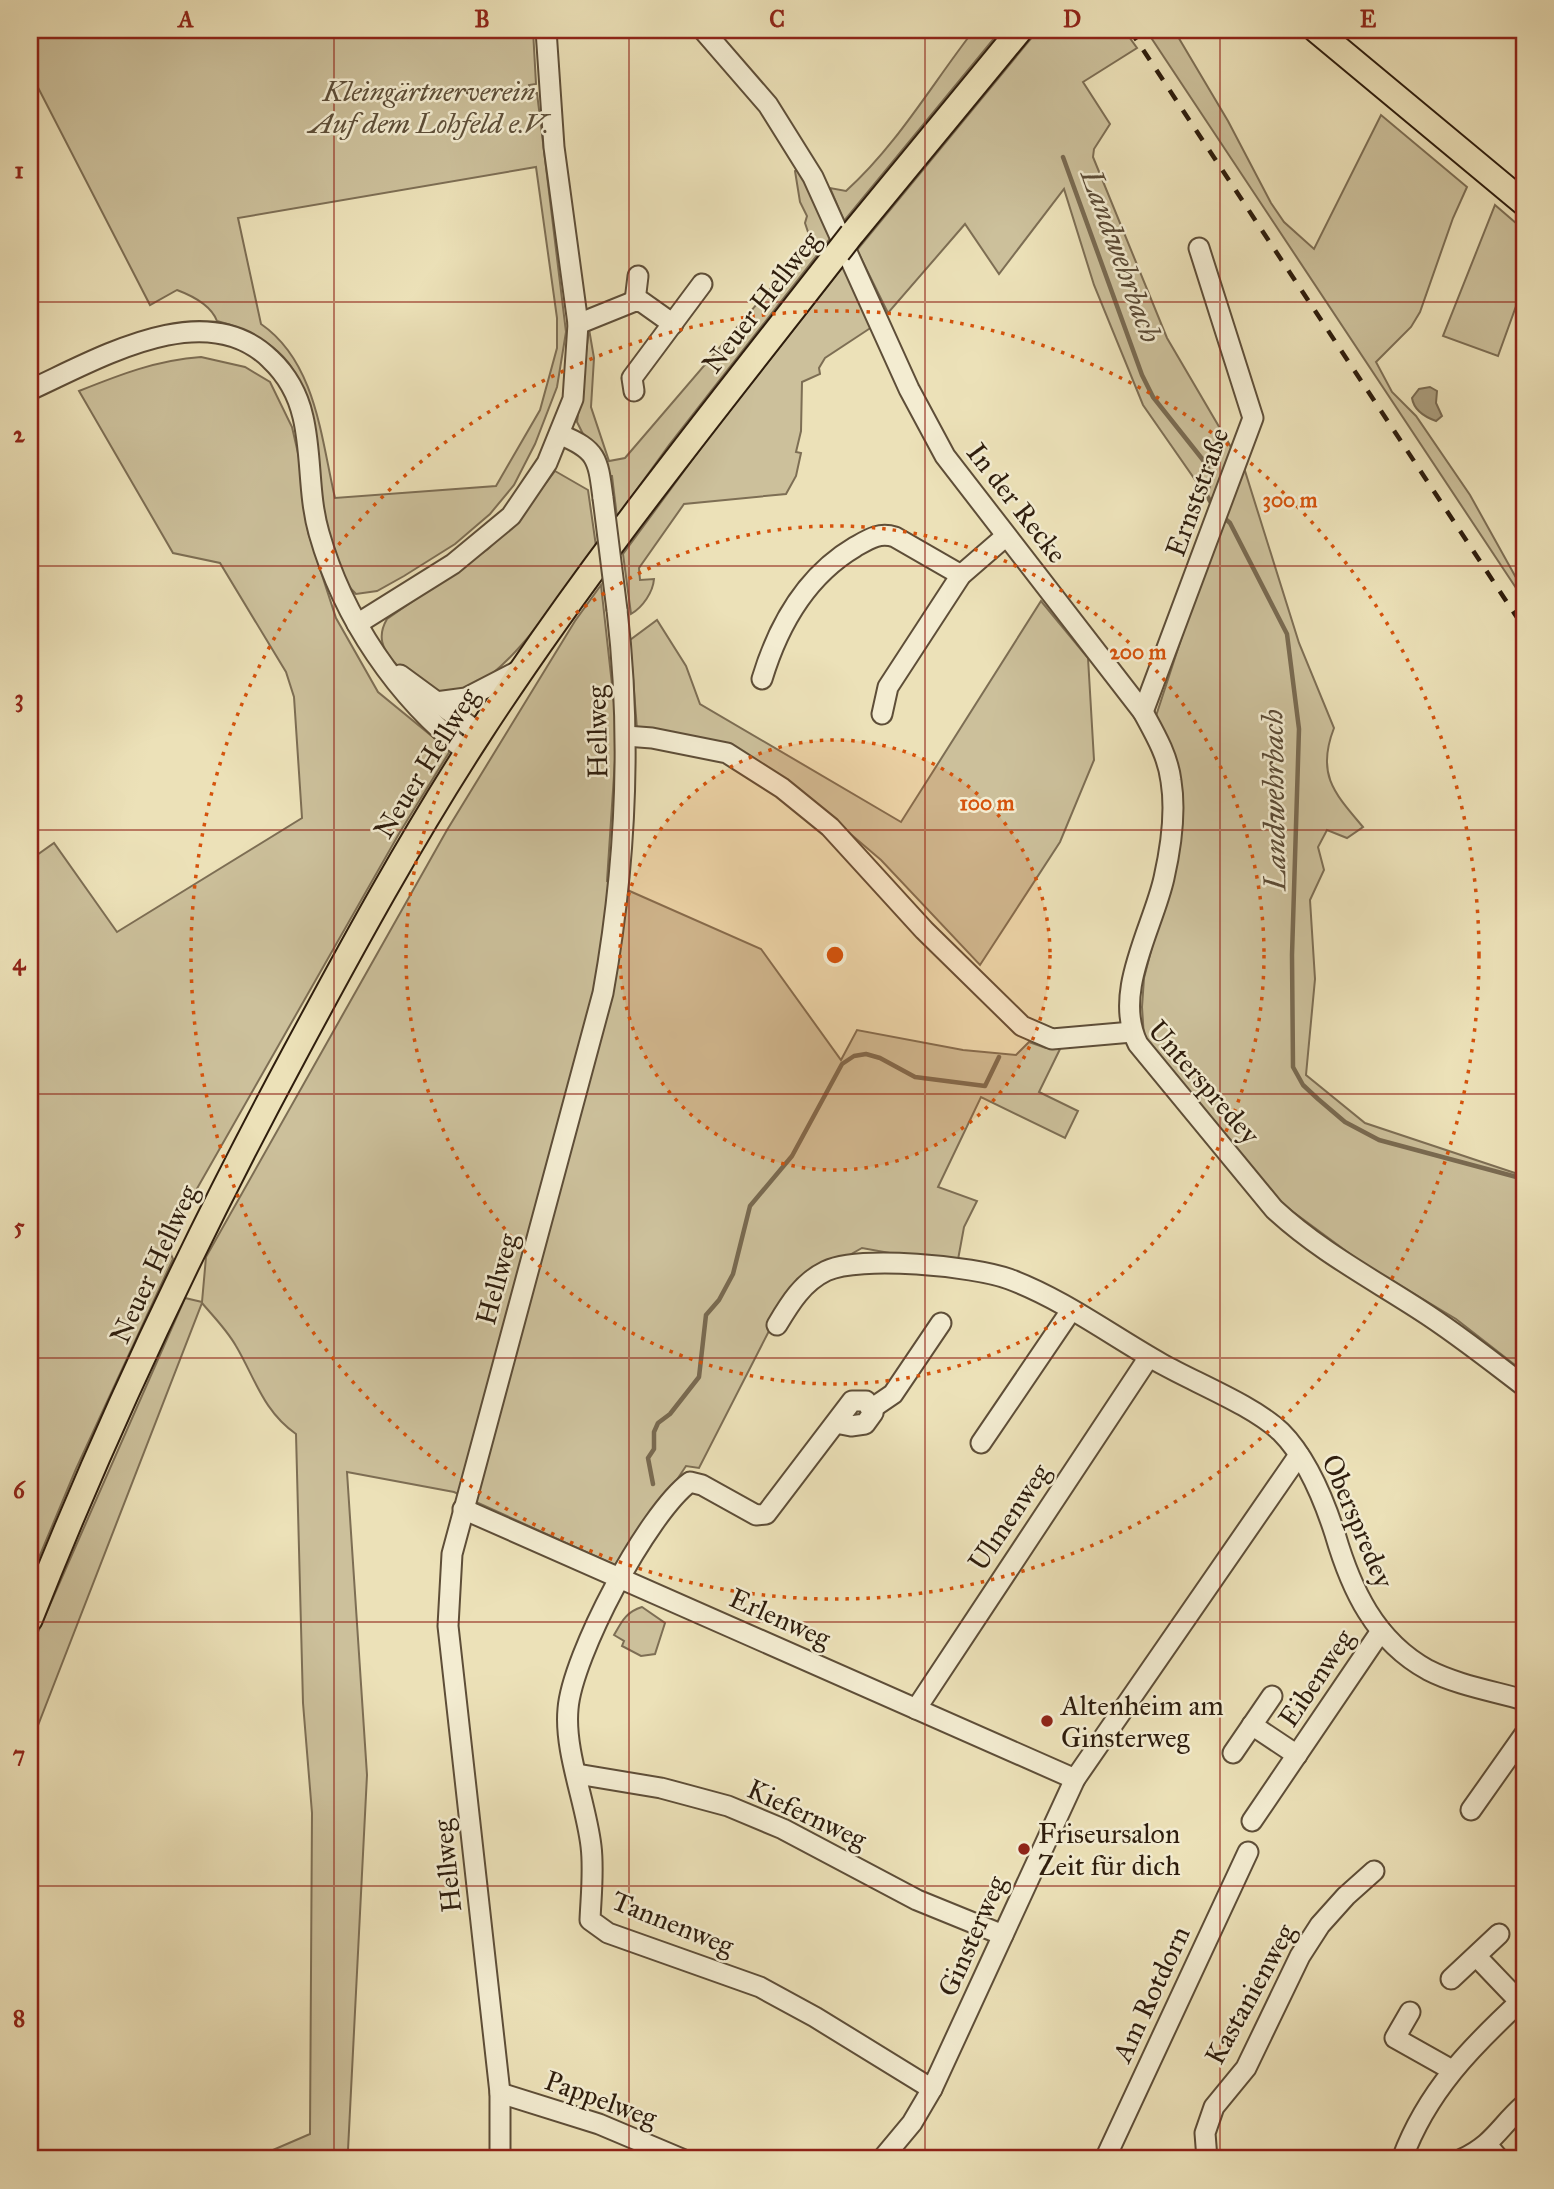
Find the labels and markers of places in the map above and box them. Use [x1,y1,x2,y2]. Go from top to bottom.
centre of rings [823,943,847,967]
place label: Altenheim am Ginsterweg [1060,1688,1224,1755]
marker: Altenheim am Ginsterweg [1039,1713,1055,1729]
place label: Friseursalon Zeit für dich [1038,1816,1181,1883]
marker: Friseursalon Zeit für dich [1016,1841,1032,1857]

